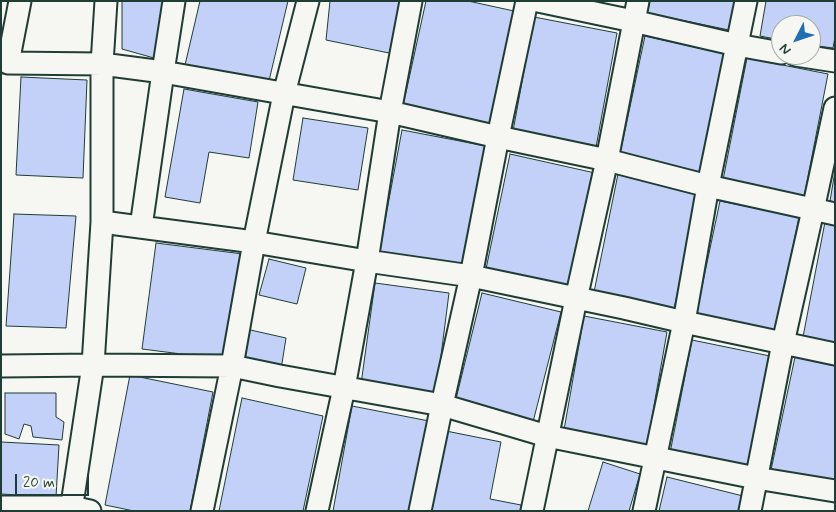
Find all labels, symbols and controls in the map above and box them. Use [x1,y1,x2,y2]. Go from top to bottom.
north arrow [771,15,821,65]
text: N [776,40,795,59]
scale bar [18,464,91,496]
text: 20 m [23,473,55,493]

